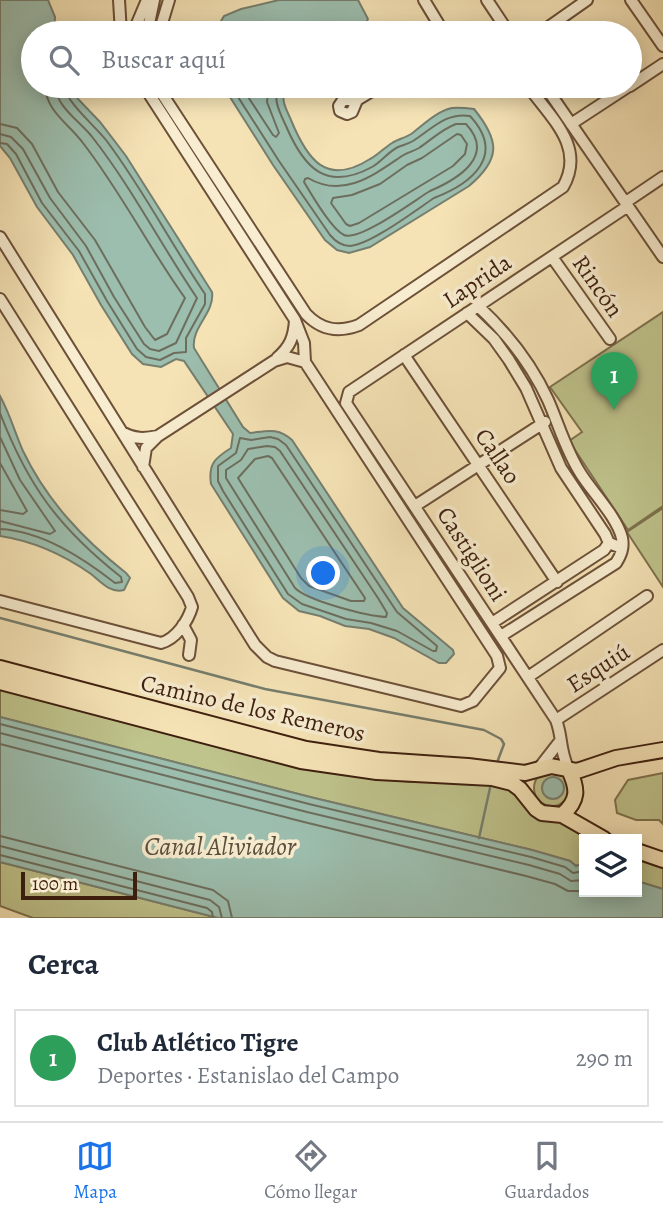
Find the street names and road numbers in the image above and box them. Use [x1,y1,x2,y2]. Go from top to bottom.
street label: Laprida [437,246,518,316]
street label: Rincón [565,248,631,324]
street label: Callao [468,422,528,490]
street label: Castiglioni [429,500,515,608]
street label: Esquiú [560,636,636,700]
street label: Camino de los Remeros [138,667,368,749]

